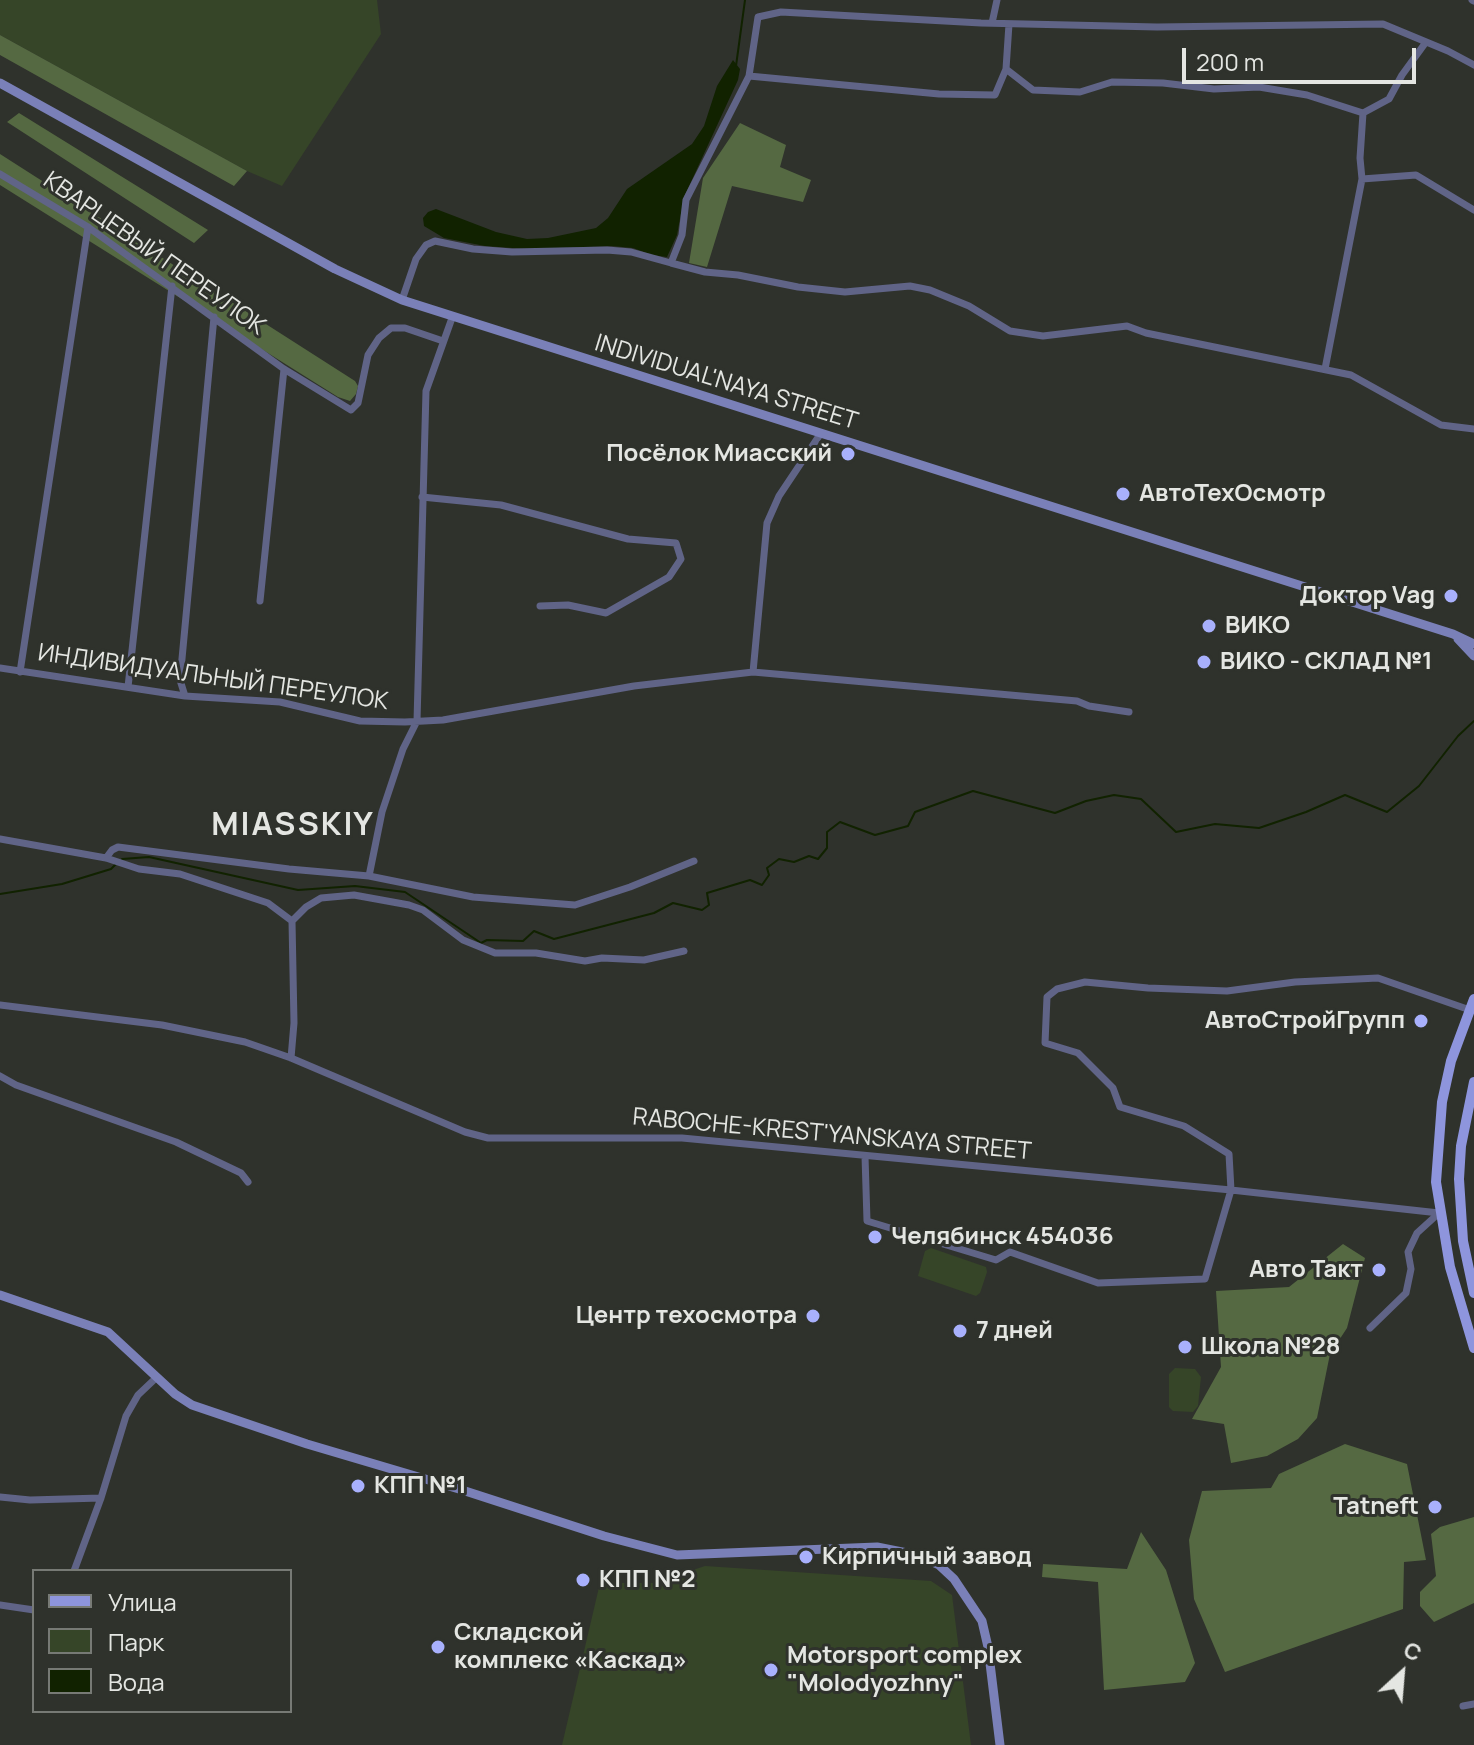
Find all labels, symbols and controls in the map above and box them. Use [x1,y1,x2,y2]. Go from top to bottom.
scale bar [1186,32,1420,82]
text: 200 m [1196,45,1264,78]
street label: КВАРЦЕВЫЙ ПЕРЕУЛОК [37,166,271,342]
street label: INDIVIDUAL'NAYA STREET [591,329,861,437]
place label: Посёлок Миасский [606,440,832,468]
marker: Посёлок Миасский [839,445,857,463]
place label: АвтоТехОсмотр [1139,480,1326,508]
marker: АвтоТехОсмотр [1114,485,1132,503]
place label: Доктор Vag [1299,582,1435,610]
marker: Доктор Vag [1442,587,1460,605]
place label: ВИКО [1225,612,1290,640]
marker: ВИКО [1200,617,1218,635]
street label: ИНДИВИДУАЛЬНЫЙ ПЕРЕУЛОК [36,639,390,717]
place label: ВИКО - СКЛАД №1 [1220,648,1433,676]
marker: ВИКО - СКЛАД №1 [1195,653,1213,671]
district label: MIASSKIY [211,807,375,845]
place label: АвтоСтройГрупп [1205,1007,1405,1035]
marker: АвтоСтройГрупп [1412,1012,1430,1030]
street label: RABOCHE-KREST'YANSKAYA STREET [631,1103,1033,1167]
place label: Челябинск 454036 [891,1223,1114,1251]
marker: Челябинск 454036 [866,1228,884,1246]
place label: Авто Такт [1249,1256,1363,1284]
marker: Авто Такт [1370,1261,1388,1279]
place label: Центр техосмотра [576,1302,797,1330]
marker: Центр техосмотра [804,1307,822,1325]
place label: 7 дней [976,1317,1053,1345]
marker: 7 дней [951,1322,969,1340]
place label: Школа №28 [1201,1333,1341,1361]
marker: Школа №28 [1176,1338,1194,1356]
place label: КПП №1 [374,1472,467,1500]
marker: КПП №1 [349,1477,367,1495]
place label: Tatneft [1333,1493,1419,1521]
marker: Tatneft [1426,1498,1444,1516]
place label: Кирпичный завод [822,1543,1032,1571]
marker: Кирпичный завод [797,1548,815,1566]
place label: КПП №2 [599,1566,696,1594]
legend [32,1569,292,1713]
marker: КПП №2 [574,1571,592,1589]
text: Улица [108,1585,177,1618]
place label: Складской комплекс «Каскад» [454,1619,687,1675]
text: Парк [108,1625,164,1658]
north arrow [1362,1633,1442,1713]
text: С [1399,1634,1426,1668]
marker: Складской комплекс «Каскад» [429,1638,447,1656]
place label: Motorsport complex "Molodyozhny" [787,1642,1022,1698]
marker: Motorsport complex "Molodyozhny" [762,1661,780,1679]
text: Вода [108,1665,165,1698]

